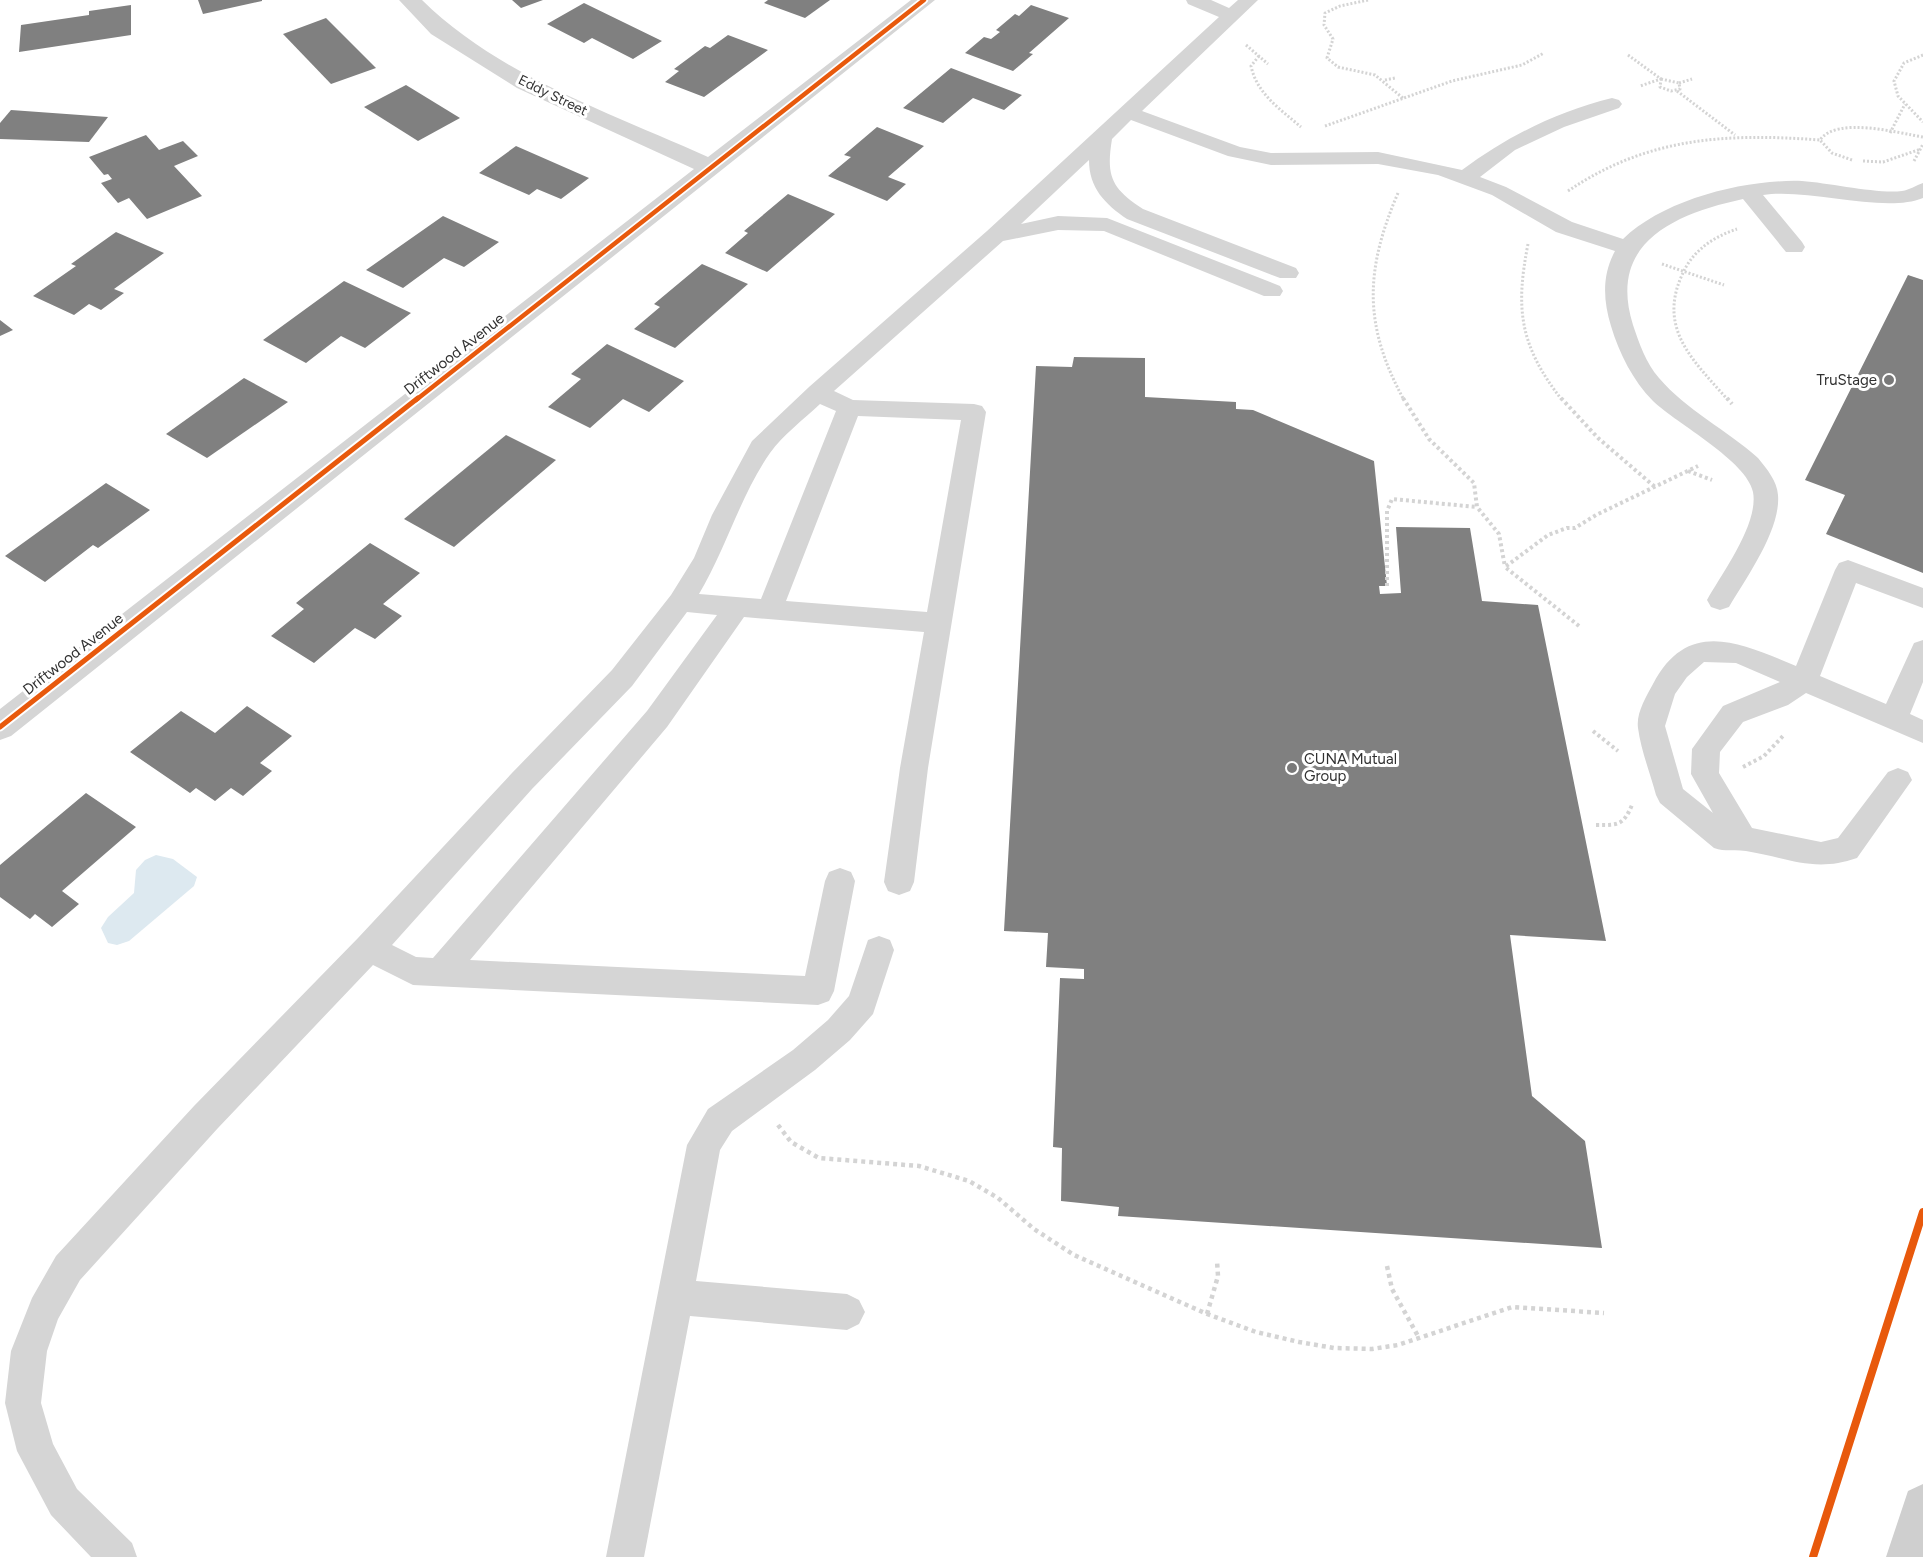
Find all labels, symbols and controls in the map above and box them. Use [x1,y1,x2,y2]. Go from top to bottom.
street label: Eddy Street [515,71,590,119]
street label: Driftwood Avenue [400,309,508,399]
place label: TruStage [1816,371,1877,389]
marker: TruStage [1882,373,1896,387]
street label: Driftwood Avenue [19,609,127,699]
place label: CUNA Mutual Group [1304,750,1397,785]
marker: CUNA Mutual Group [1285,761,1299,775]

